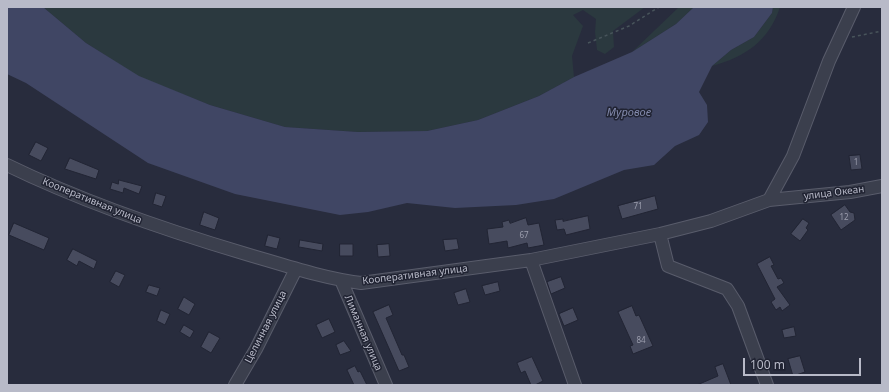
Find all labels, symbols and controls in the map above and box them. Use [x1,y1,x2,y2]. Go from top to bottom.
water label: Муровое [607,106,651,120]
house number: 1 [854,158,858,168]
street label: Кооперативная улица [41,176,143,226]
street label: улица Океан [803,183,865,203]
house number: 71 [633,202,643,212]
house number: 12 [839,213,849,223]
house number: 67 [519,231,529,241]
street label: Кооперативная улица [362,263,468,287]
street label: Целинная улица [243,289,289,365]
street label: Лиманная улица [342,293,384,373]
house number: 84 [636,336,646,346]
scale bar [745,350,863,376]
text: 100 m [750,356,785,373]

